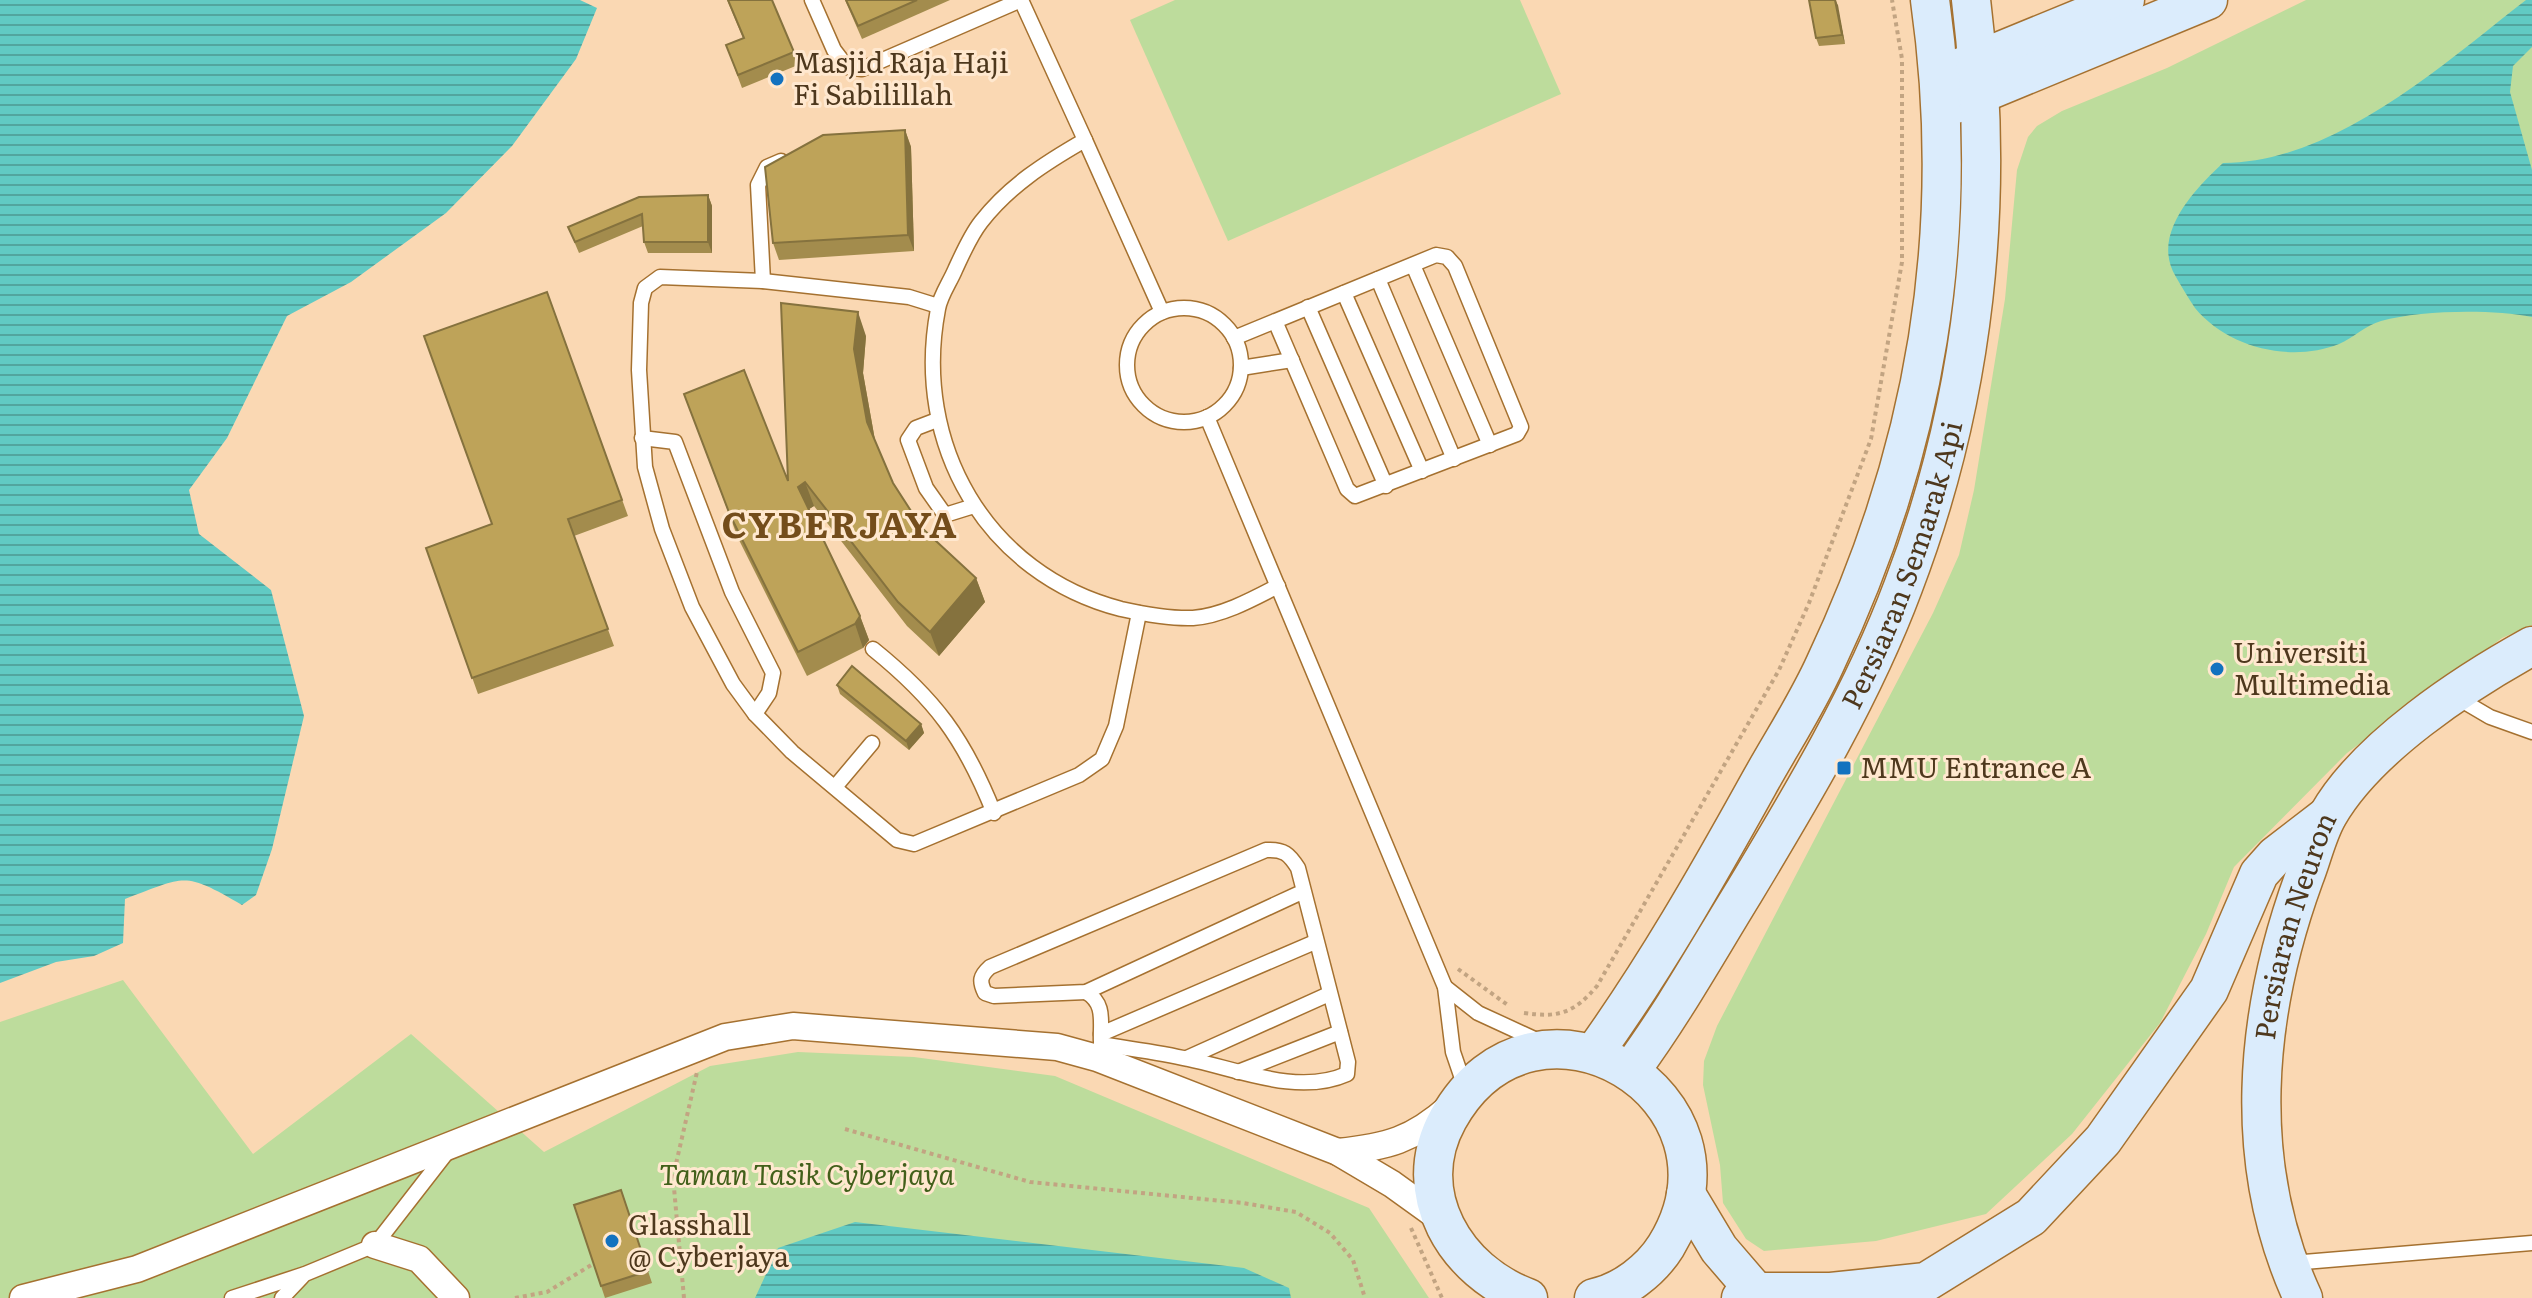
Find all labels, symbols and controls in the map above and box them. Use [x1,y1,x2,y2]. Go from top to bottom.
place label: Masjid Raja Haji Fi Sabilillah [793,40,1008,114]
marker: Masjid Raja Haji Fi Sabilillah [768,70,786,88]
street label: Persiaran Semarak Api [1829,417,1971,715]
district label: CYBERJAYA [722,496,958,549]
place label: Universiti Multimedia [2233,630,2390,704]
marker: Universiti Multimedia [2208,660,2226,678]
place label: MMU Entrance A [1860,745,2092,787]
marker: MMU Entrance A [1835,759,1853,777]
street label: Persiaran Neuron [2242,804,2345,1042]
park label: Taman Tasik Cyberjaya [660,1152,954,1194]
place label: Glasshall @ Cyberjaya [628,1202,789,1276]
marker: Glasshall @ Cyberjaya [603,1232,621,1250]

